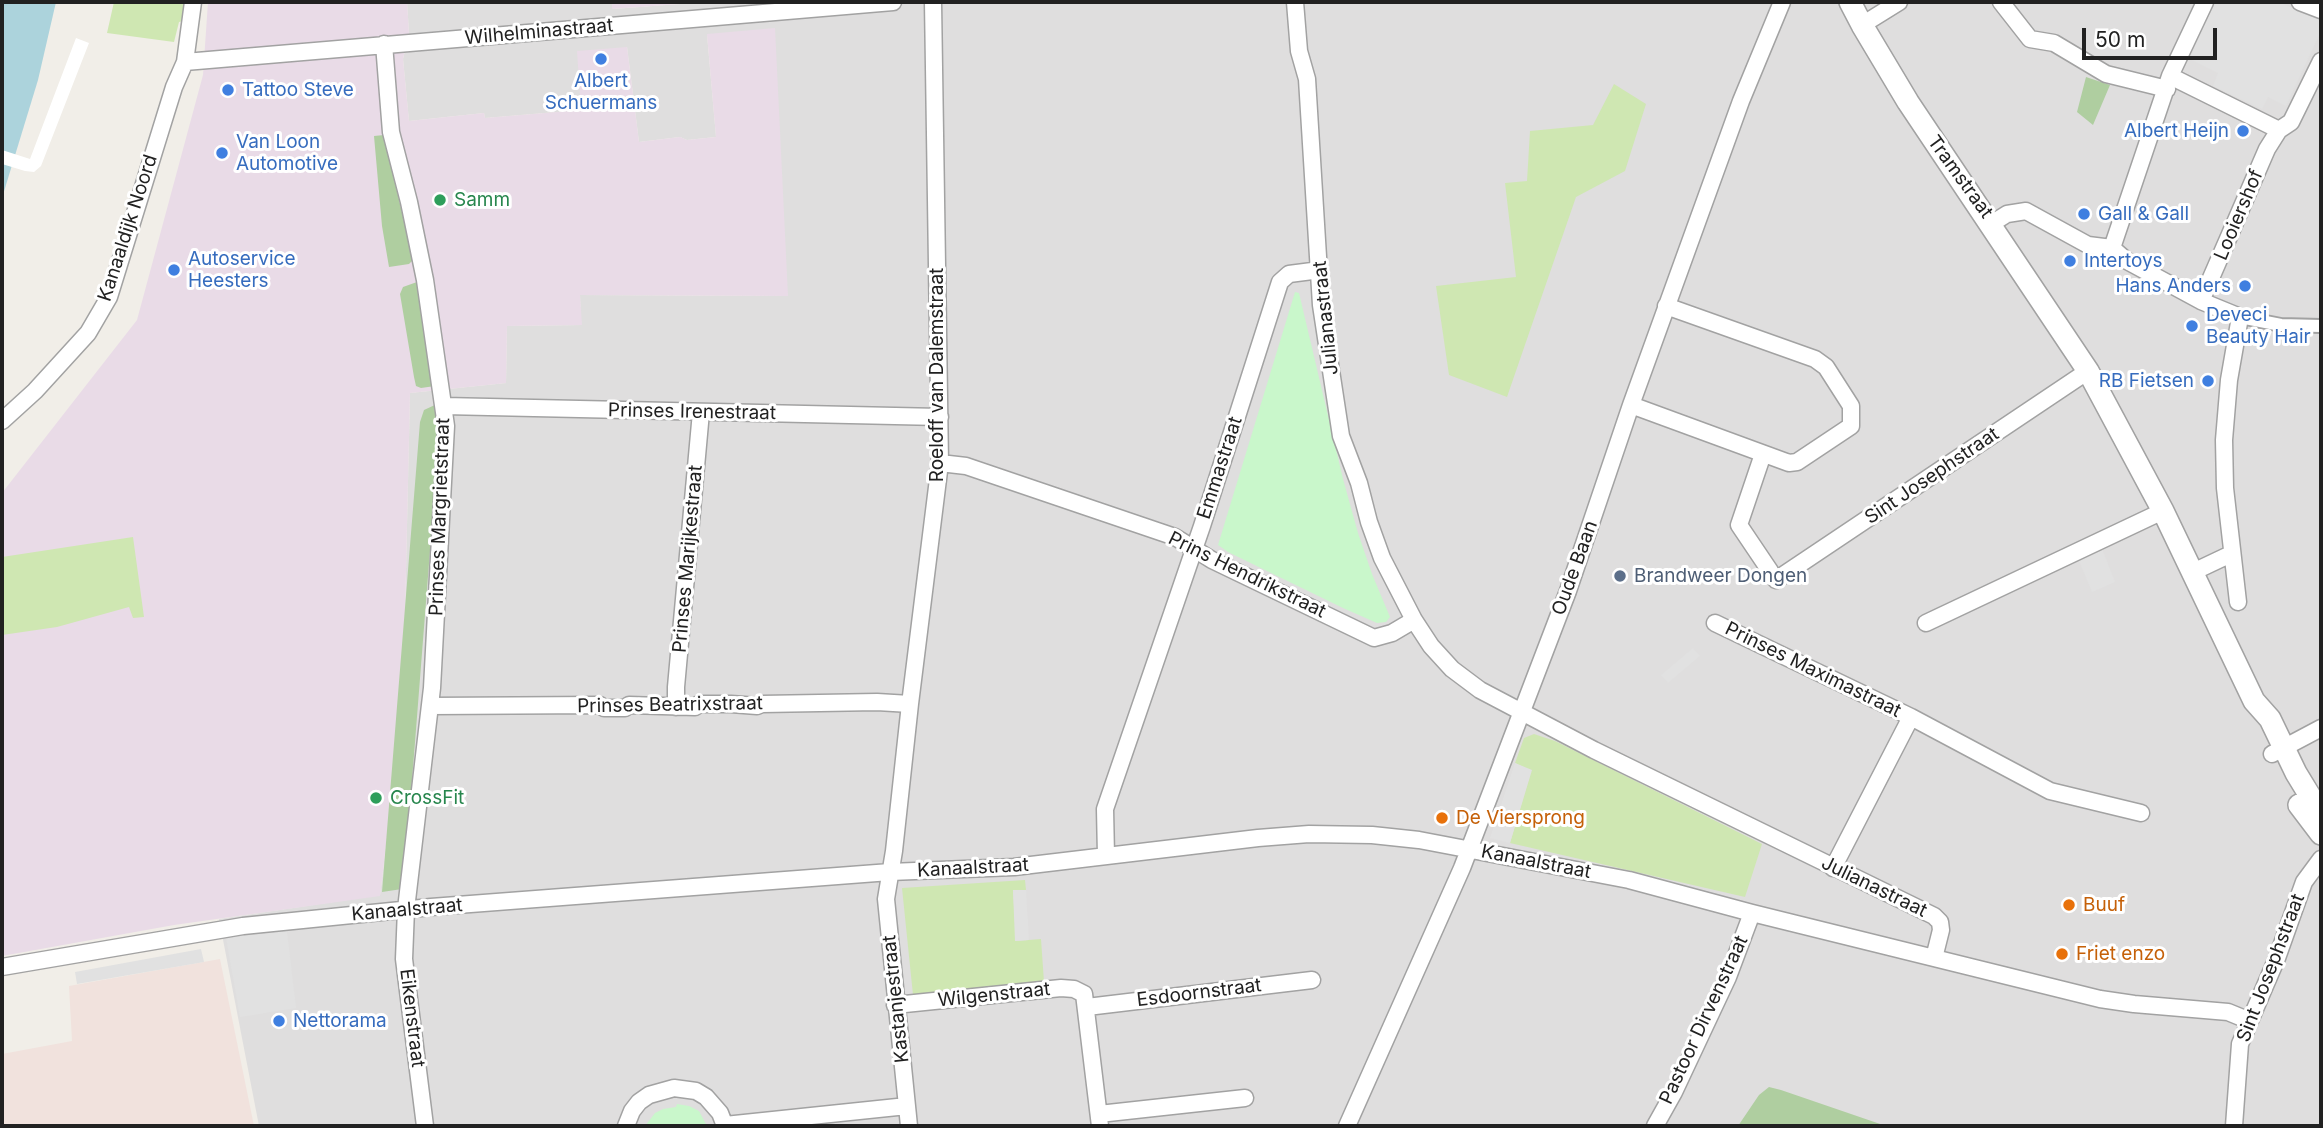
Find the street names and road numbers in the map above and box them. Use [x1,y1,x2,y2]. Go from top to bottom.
street label: Wilhelminastraat [464,14,614,50]
street label: Tramstraat [1922,131,1998,223]
street label: Kanaaldijk Noord [94,152,162,304]
street label: Looiershof [2210,166,2268,264]
street label: Julianastraat [1309,260,1343,376]
street label: Roeloff van Dalemstraat [926,268,948,482]
street label: Prinses Irenestraat [608,399,776,425]
street label: Emmastraat [1193,414,1247,522]
street label: Prinses Margrietstraat [425,418,455,616]
street label: Sint Josephstraat [1861,423,2003,529]
street label: Prinses Marijkestraat [668,464,708,654]
street label: Oude Baan [1547,518,1603,618]
street label: Prins Hendrikstraat [1165,527,1329,623]
street label: Prinses Maximastraat [1721,617,1905,723]
street label: Prinses Beatrixstraat [577,692,763,718]
street label: Kanaalstraat [1479,840,1593,884]
street label: Julianastraat [1817,852,1931,922]
street label: Kanaalstraat [917,854,1029,882]
street label: Sint Josephstraat [2232,891,2310,1045]
street label: Kanaalstraat [350,894,464,926]
street label: Pastoor Dirvenstraat [1655,932,1753,1108]
street label: Kastanjestraat [878,934,914,1064]
street label: Eikenstraat [395,967,429,1069]
street label: Esdoornstraat [1135,974,1263,1012]
street label: Wilgenstraat [937,978,1051,1012]

